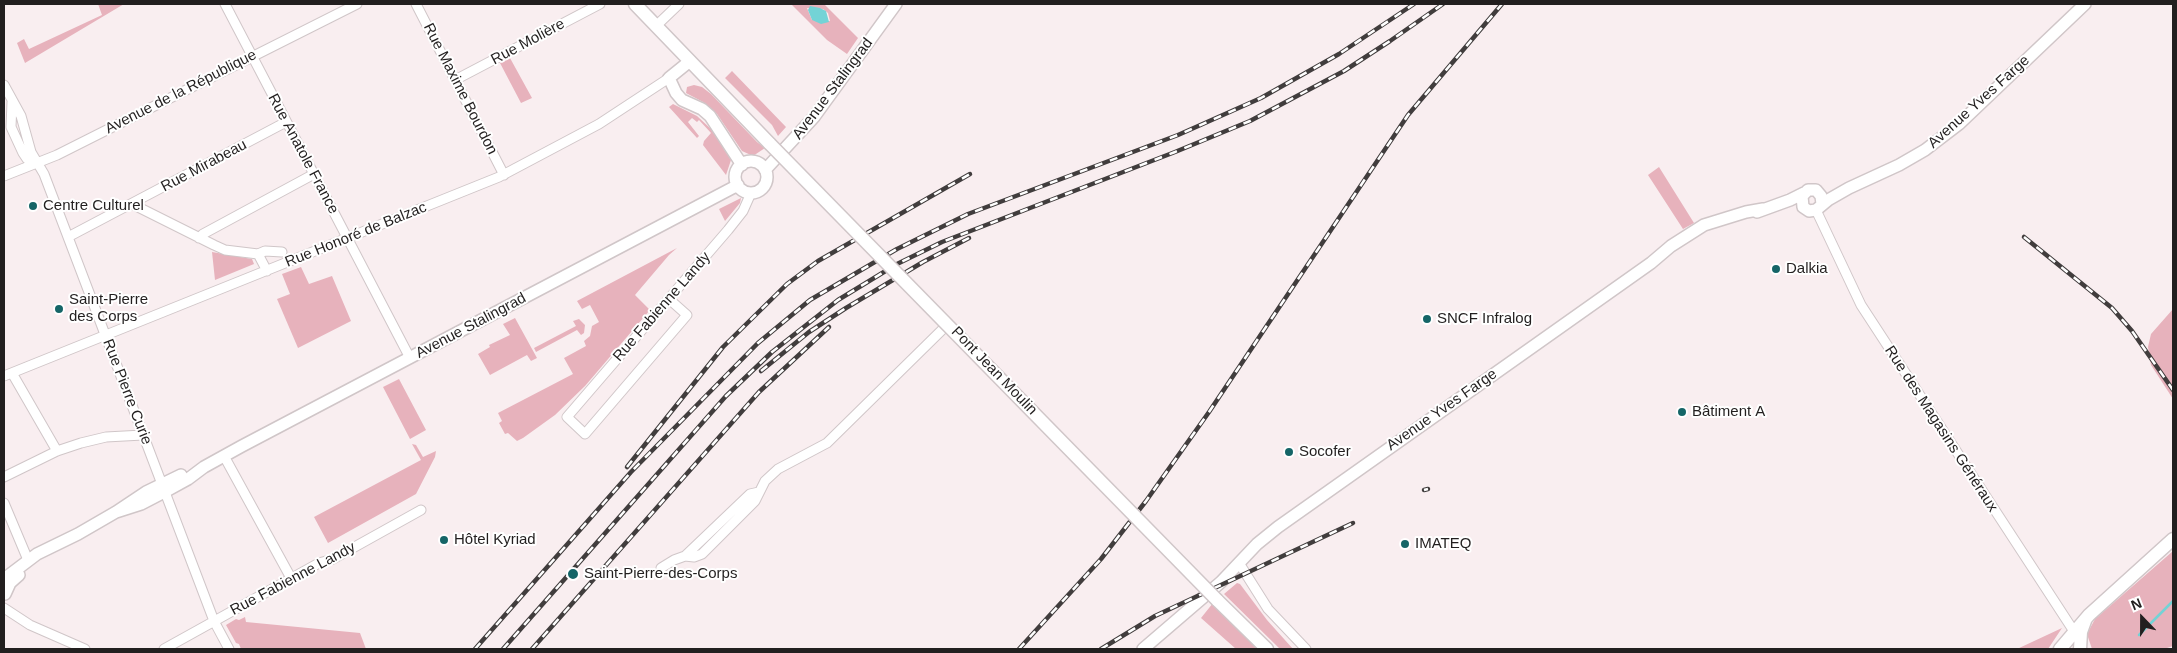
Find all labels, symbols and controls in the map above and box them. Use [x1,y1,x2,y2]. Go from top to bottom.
street label: Rue Molière [488,15,568,69]
street label: Rue Maxime Bourdon [419,20,501,158]
street label: Avenue Stalingrad [789,35,877,143]
street label: Avenue de la République [102,46,260,138]
street label: Avenue Yves Farge [1924,52,2034,152]
street label: Rue Anatole France [264,91,342,217]
street label: Rue Mirabeau [158,136,250,196]
place label: Centre Culturel [43,197,144,215]
street label: Rue Honoré de Balzac [283,198,429,272]
marker: Centre Culturel [27,200,39,212]
street label: Rue Fabienne Landy [610,249,714,365]
place label: Dalkia [1786,260,1828,278]
marker: Dalkia [1770,263,1782,275]
street label: Avenue Stalingrad [413,289,529,363]
place label: Saint-Pierre des Corps [69,291,148,326]
marker: Saint-Pierre des Corps [53,303,65,315]
place label: SNCF Infralog [1437,310,1532,328]
marker: SNCF Infralog [1421,313,1433,325]
street label: Pont Jean Moulin [947,323,1041,419]
street label: Rue Pierre Curie [99,337,155,447]
street label: Rue des Magasins Généraux [1881,343,2001,515]
street label: Avenue Yves Farge [1383,365,1501,455]
place label: Bâtiment A [1692,403,1765,421]
marker: Bâtiment A [1676,406,1688,418]
place label: Socofer [1299,443,1351,461]
marker: Socofer [1283,446,1295,458]
place label: Hôtel Kyriad [454,531,536,549]
marker: Hôtel Kyriad [438,534,450,546]
place label: IMATEQ [1415,535,1471,553]
street label: Rue Fabienne Landy [227,538,359,620]
marker: IMATEQ [1399,538,1411,550]
place label: Saint-Pierre-des-Corps [584,565,737,583]
marker: Saint-Pierre-des-Corps [566,567,580,581]
north arrow [2117,593,2167,643]
text: N [2129,595,2144,613]

